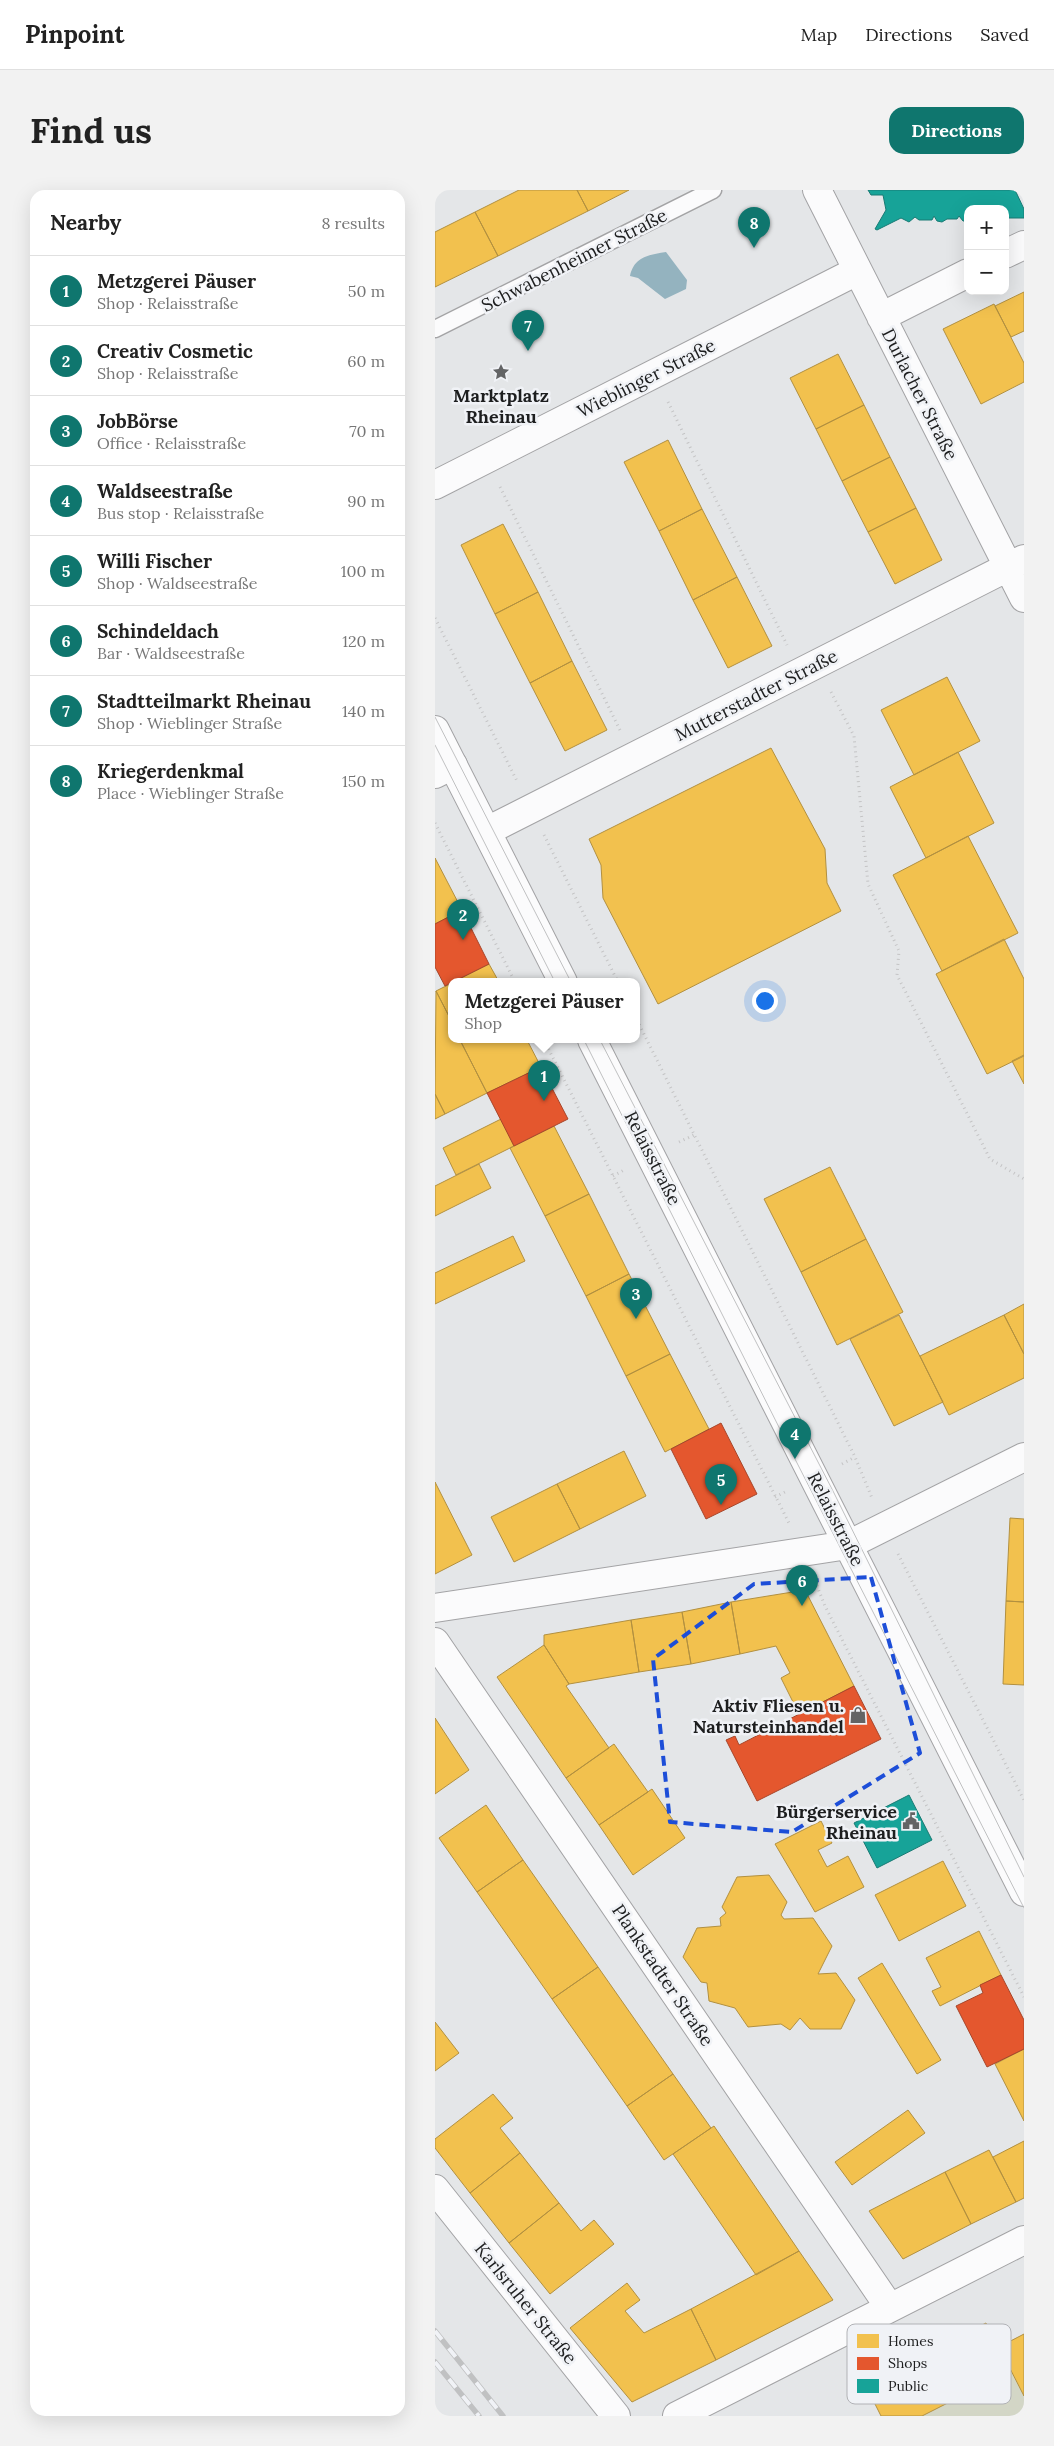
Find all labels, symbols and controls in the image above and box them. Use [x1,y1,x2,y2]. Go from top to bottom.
text: Pinpoint [25,19,124,50]
text: Map [801,23,837,46]
text: Directions [865,23,952,46]
text: Saved [980,23,1029,46]
button: Directions [889,107,1024,154]
text: Find us [30,108,152,153]
street label: Schwabenheimer Straße [477,203,671,317]
map controls [964,205,1009,295]
button: + [964,205,1009,250]
pin: 8 [738,207,770,248]
text: Nearby [50,209,121,236]
text: 8 results [321,213,385,233]
button: − [964,250,1009,295]
text: Metzgerei Päuser [97,269,256,293]
text: 1 [63,281,69,301]
text: 50 m [348,281,385,301]
text: Shop · Relaisstraße [97,293,238,313]
pin: 7 [512,310,544,351]
street label: Durlacher Straße [877,324,963,464]
street label: Wieblinger Straße [573,333,719,423]
text: Creativ Cosmetic [97,339,253,363]
text: 2 [62,351,70,371]
text: 60 m [347,351,385,371]
place icon: Marktplatz Rheinau [491,362,511,382]
text: Shop · Relaisstraße [97,363,238,383]
place label: Marktplatz Rheinau [453,384,549,428]
text: JobBörse [97,409,178,433]
text: 3 [62,421,70,441]
text: 70 m [349,421,385,441]
text: Office · Relaisstraße [97,433,246,453]
text: Waldseestraße [97,479,233,503]
text: 4 [62,491,70,511]
text: 90 m [347,491,385,511]
text: Bus stop · Relaisstraße [97,503,264,523]
text: Willi Fischer [97,549,212,573]
text: 5 [62,561,70,581]
text: 100 m [341,561,385,581]
text: Shop · Waldseestraße [97,573,257,593]
text: Schindeldach [97,619,219,643]
text: 6 [61,631,71,651]
text: 120 m [342,631,385,651]
text: Bar · Waldseestraße [97,643,245,663]
street label: Mutterstadter Straße [671,644,841,746]
text: Stadtteilmarkt Rheinau [97,689,311,713]
text: 7 [62,701,70,721]
text: 140 m [342,701,385,721]
text: Shop · Wieblinger Straße [97,713,282,733]
text: Kriegerdenkmal [97,759,244,783]
text: 8 [61,771,71,791]
text: 150 m [342,771,385,791]
text: Place · Wieblinger Straße [97,783,284,803]
pin: 2 [447,899,479,940]
popup [448,978,640,1043]
your location [752,988,778,1014]
text: Metzgerei Päuser [464,989,624,1013]
text: Shop [464,1013,502,1033]
pin: 1 [528,1060,560,1101]
street label: Relaisstraße [619,1107,687,1209]
pin: 3 [620,1278,652,1319]
pin: 4 [779,1418,811,1459]
pin: 5 [705,1464,737,1505]
street label: Relaisstraße [802,1468,870,1570]
pin: 6 [786,1565,818,1606]
place label: Aktiv Fliesen u. Natursteinhandel [693,1694,844,1738]
shop icon: Aktiv Fliesen u. Natursteinhandel [848,1705,868,1725]
place label: Bürgerservice Rheinau [776,1800,897,1844]
public building icon: Bürgerservice Rheinau [901,1811,921,1831]
street label: Plankstadter Straße [607,1900,719,2051]
street label: Karlsruher Straße [470,2237,582,2369]
legend [847,2324,1011,2404]
text: Homes [888,2332,933,2350]
text: Shops [888,2354,927,2372]
text: Public [888,2377,928,2395]

